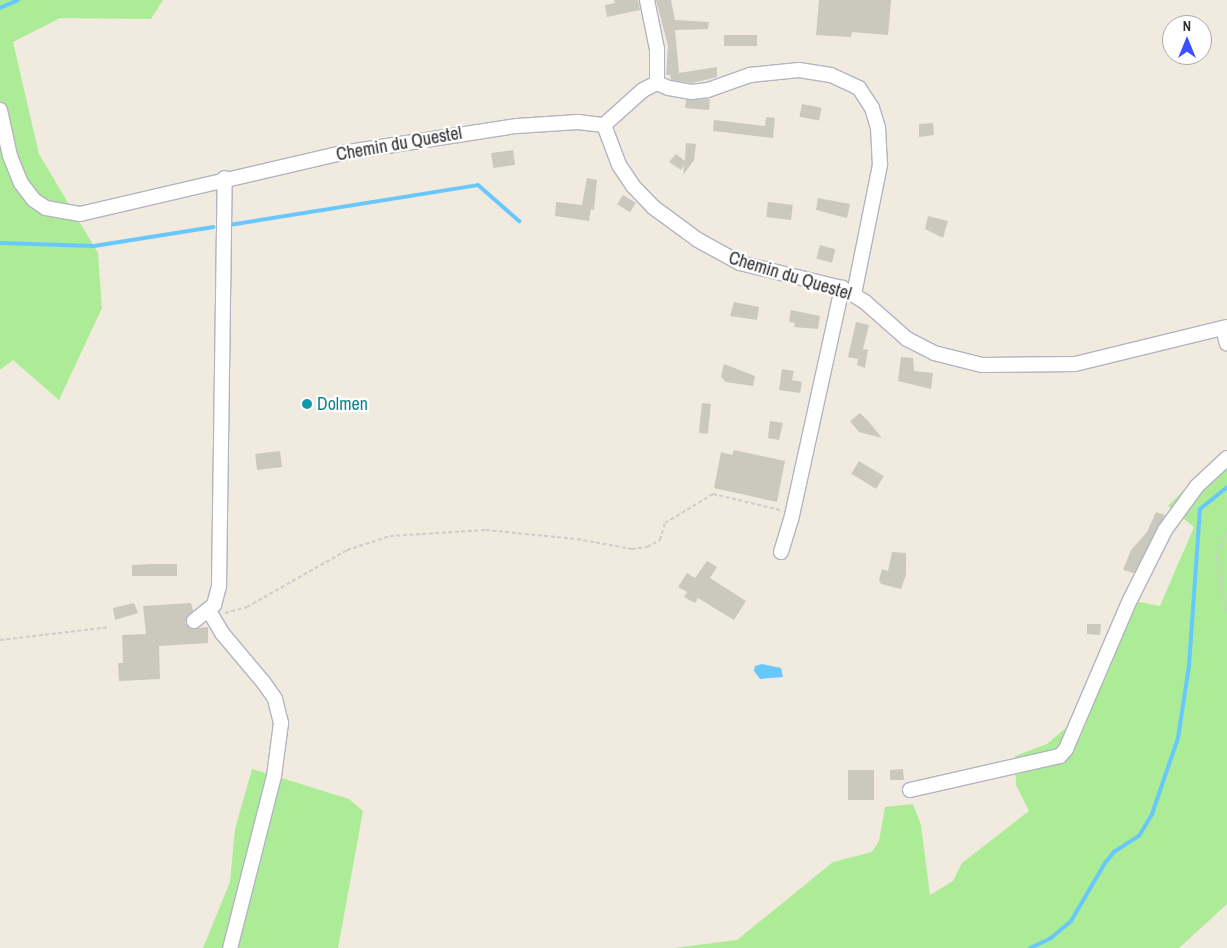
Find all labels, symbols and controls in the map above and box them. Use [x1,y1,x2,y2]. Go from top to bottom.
north arrow [1162,15,1212,65]
text: N [1183,17,1191,35]
street label: Chemin du Questel [335,122,463,166]
street label: Chemin du Questel [726,247,854,305]
place label: Dolmen [317,393,368,415]
marker: Dolmen [301,398,313,410]

